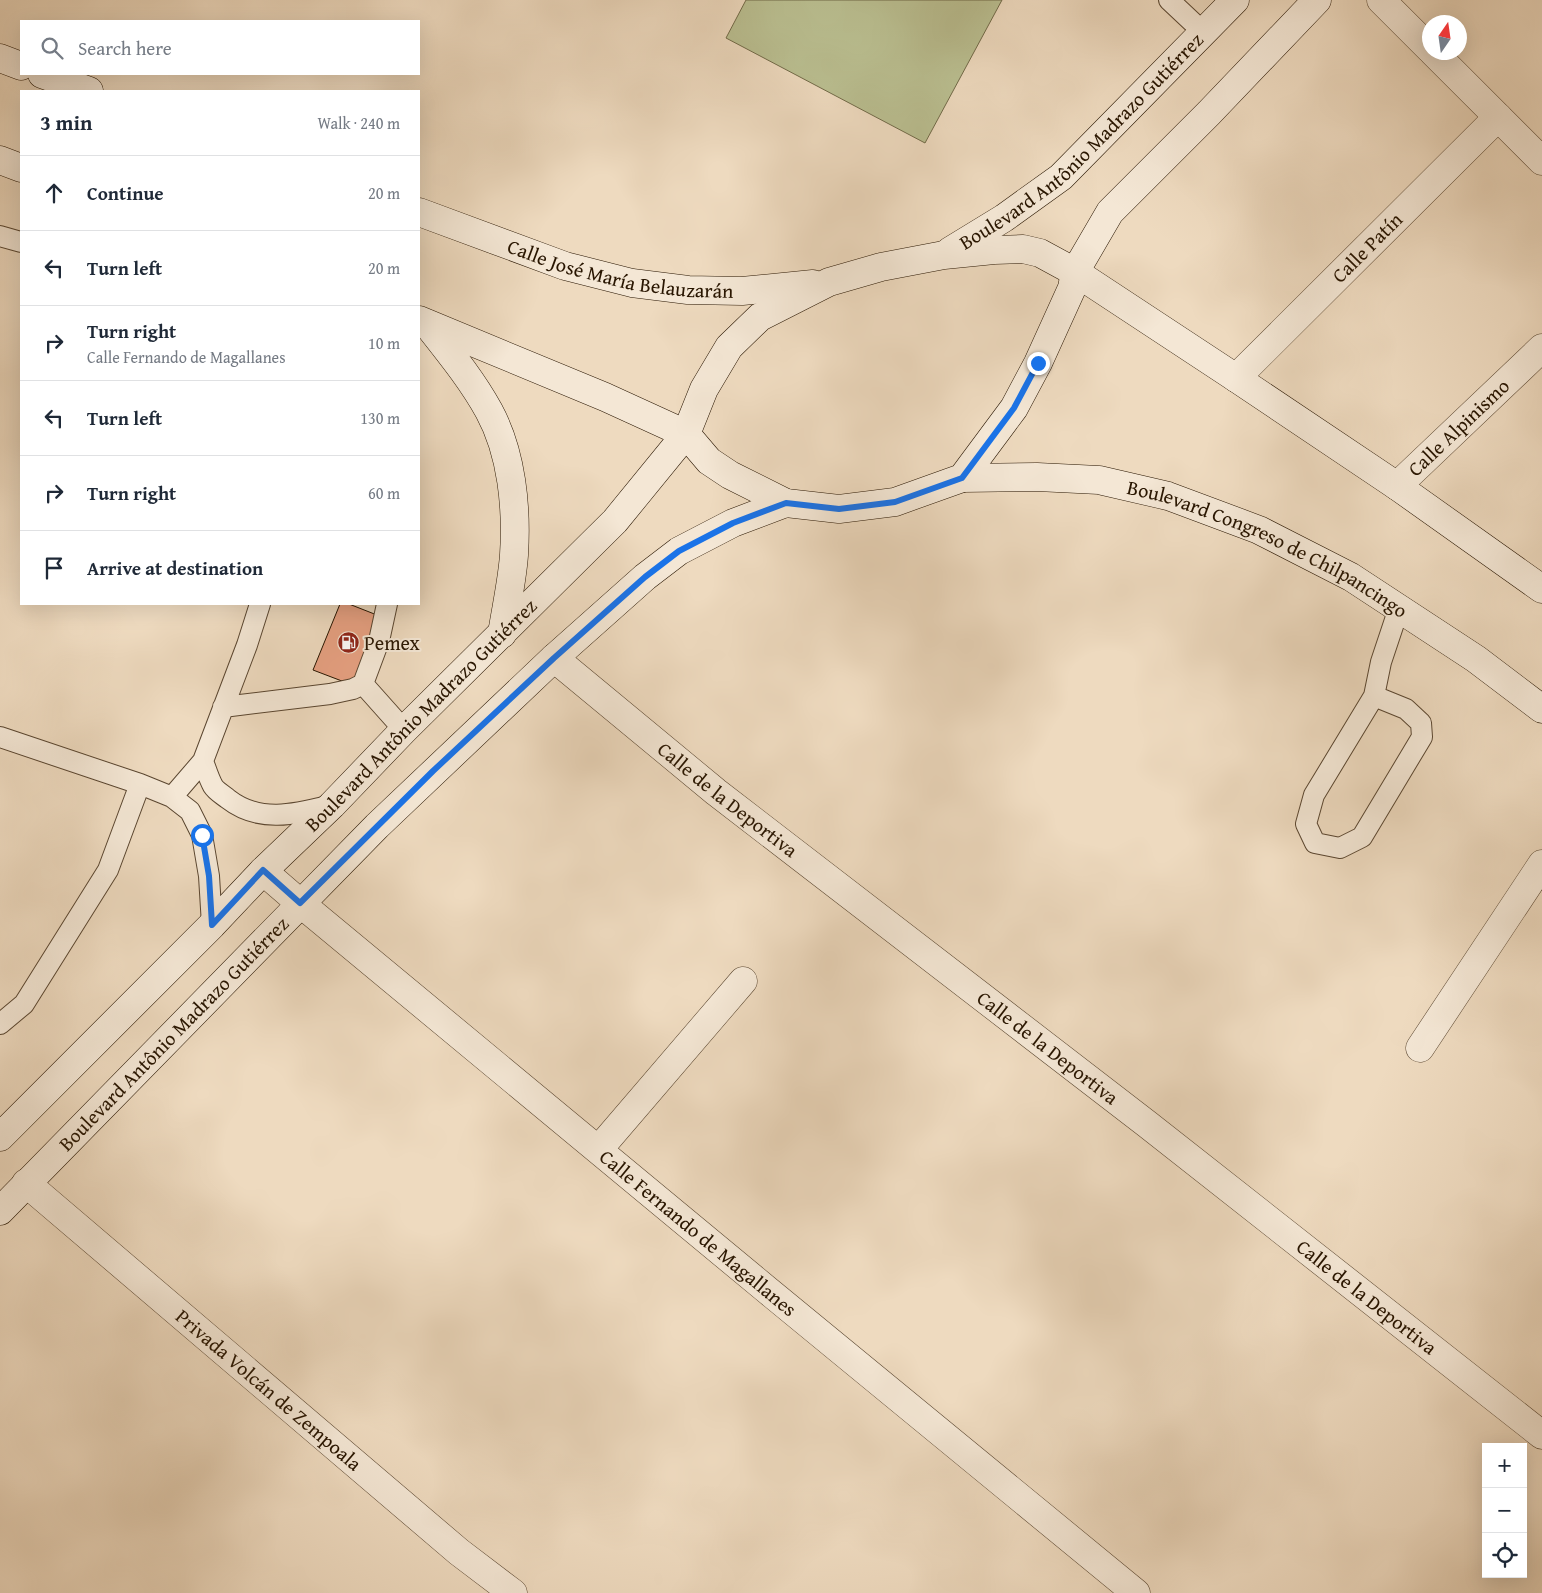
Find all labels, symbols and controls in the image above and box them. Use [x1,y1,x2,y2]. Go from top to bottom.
north arrow [1422,15,1467,60]
search box [20,20,420,75]
street label: Boulevard Antônio Madrazo Gutiérrez [953,25,1210,256]
icon: search [38,34,66,62]
text: Search here [78,34,172,62]
text: 3 min [40,107,92,138]
text: Walk · 240 m [317,111,400,135]
icon: ahead [40,179,68,207]
text: Continue [87,179,164,207]
text: 20 m [368,181,400,205]
street label: Calle Patín [1325,205,1409,289]
street label: Calle José María Belauzarán [504,231,734,305]
icon: left [40,254,68,282]
text: Turn left [87,254,162,282]
text: 20 m [368,256,400,280]
text: Turn right [87,317,176,345]
icon: right [40,329,68,357]
text: 10 m [368,331,400,355]
text: Calle Fernando de Magallanes [87,345,285,369]
route end [1027,352,1050,375]
street label: Calle Alpinismo [1401,371,1516,483]
icon: left [40,404,68,432]
text: Turn left [87,404,162,432]
text: 130 m [360,406,400,430]
street label: Boulevard Congreso de Chilpancingo [1124,472,1414,624]
icon: right [40,479,68,507]
text: Turn right [87,479,176,507]
text: 60 m [368,481,400,505]
icon: arrive [40,554,68,582]
text: Arrive at destination [87,554,263,582]
street label: Boulevard Antônio Madrazo Gutiérrez [298,591,543,838]
place label: Pemex [364,628,421,657]
fuel station icon: Pemex [336,631,360,655]
street label: Calle de la Deportiva [651,734,805,864]
route start [191,824,214,847]
street label: Boulevard Antônio Madrazo Gutiérrez [51,909,295,1157]
street label: Calle de la Deportiva [971,983,1125,1111]
street label: Calle Fernando de Magallanes [594,1142,803,1323]
street label: Calle de la Deportiva [1291,1232,1444,1362]
street label: Privada Volcán de Zempoala [170,1302,369,1478]
map controls [1482,1443,1527,1578]
button: + [1482,1443,1527,1488]
button: − [1482,1488,1527,1533]
button: locate [1482,1533,1527,1578]

